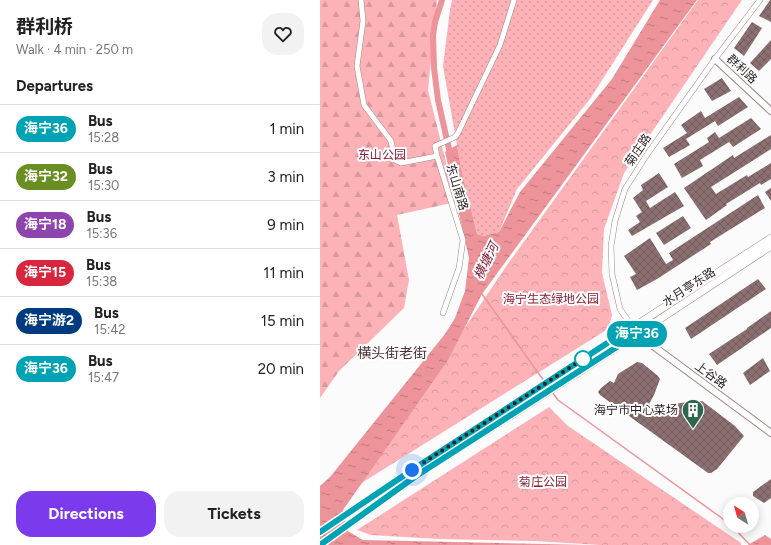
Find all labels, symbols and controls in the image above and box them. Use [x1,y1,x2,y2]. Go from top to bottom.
button: heart [262,13,304,55]
text: 群利桥 [16,15,73,38]
text: Walk · 4 min · 250 m [16,42,133,57]
street label: 群利路 [724,52,760,86]
text: Departures [16,77,93,95]
text: Bus [88,112,113,130]
text: 海宁36 [24,120,68,137]
text: 1 min [269,120,304,138]
text: 15:28 [88,130,119,145]
street label: 菊庄路 [622,131,654,169]
park label: 东山公园 [358,148,406,162]
text: Bus [88,160,113,178]
street label: 东山南路 [443,162,471,212]
text: 海宁32 [24,168,68,185]
text: 3 min [268,168,304,186]
text: 15:30 [88,178,119,193]
text: Bus [86,208,111,226]
text: 海宁18 [24,216,66,233]
text: 9 min [267,216,304,234]
text: 15:36 [86,226,117,241]
water label: 横塘河 [471,237,503,282]
text: Bus [86,256,111,274]
text: 海宁15 [24,264,66,281]
text: 11 min [263,264,304,282]
street label: 水月亭东路 [660,265,718,309]
text: 15:38 [86,274,117,289]
park label: 海宁生态绿地公园 [503,292,599,306]
text: Bus [94,304,119,322]
text: 海宁游2 [24,312,74,329]
text: 15 min [261,312,304,330]
line badge: 海宁36 [609,321,665,347]
text: 15:42 [94,322,126,337]
text: 海宁36 [615,325,659,342]
district label: 横头街老街 [357,345,427,362]
unlabelled marker [574,350,592,368]
text: Bus [88,352,113,370]
street label: 上谷路 [692,359,730,391]
text: 海宁36 [24,360,68,377]
text: 20 min [258,360,304,378]
text: 15:47 [88,370,119,385]
building icon: 海宁市中心菜场 [680,397,706,430]
place label: 海宁市中心菜场 [594,403,678,417]
your location [402,460,422,480]
park label: 菊庄公园 [519,475,567,489]
button: Directions [16,491,156,537]
button: Tickets [164,491,304,537]
north arrow [723,497,759,533]
map controls [723,497,759,533]

